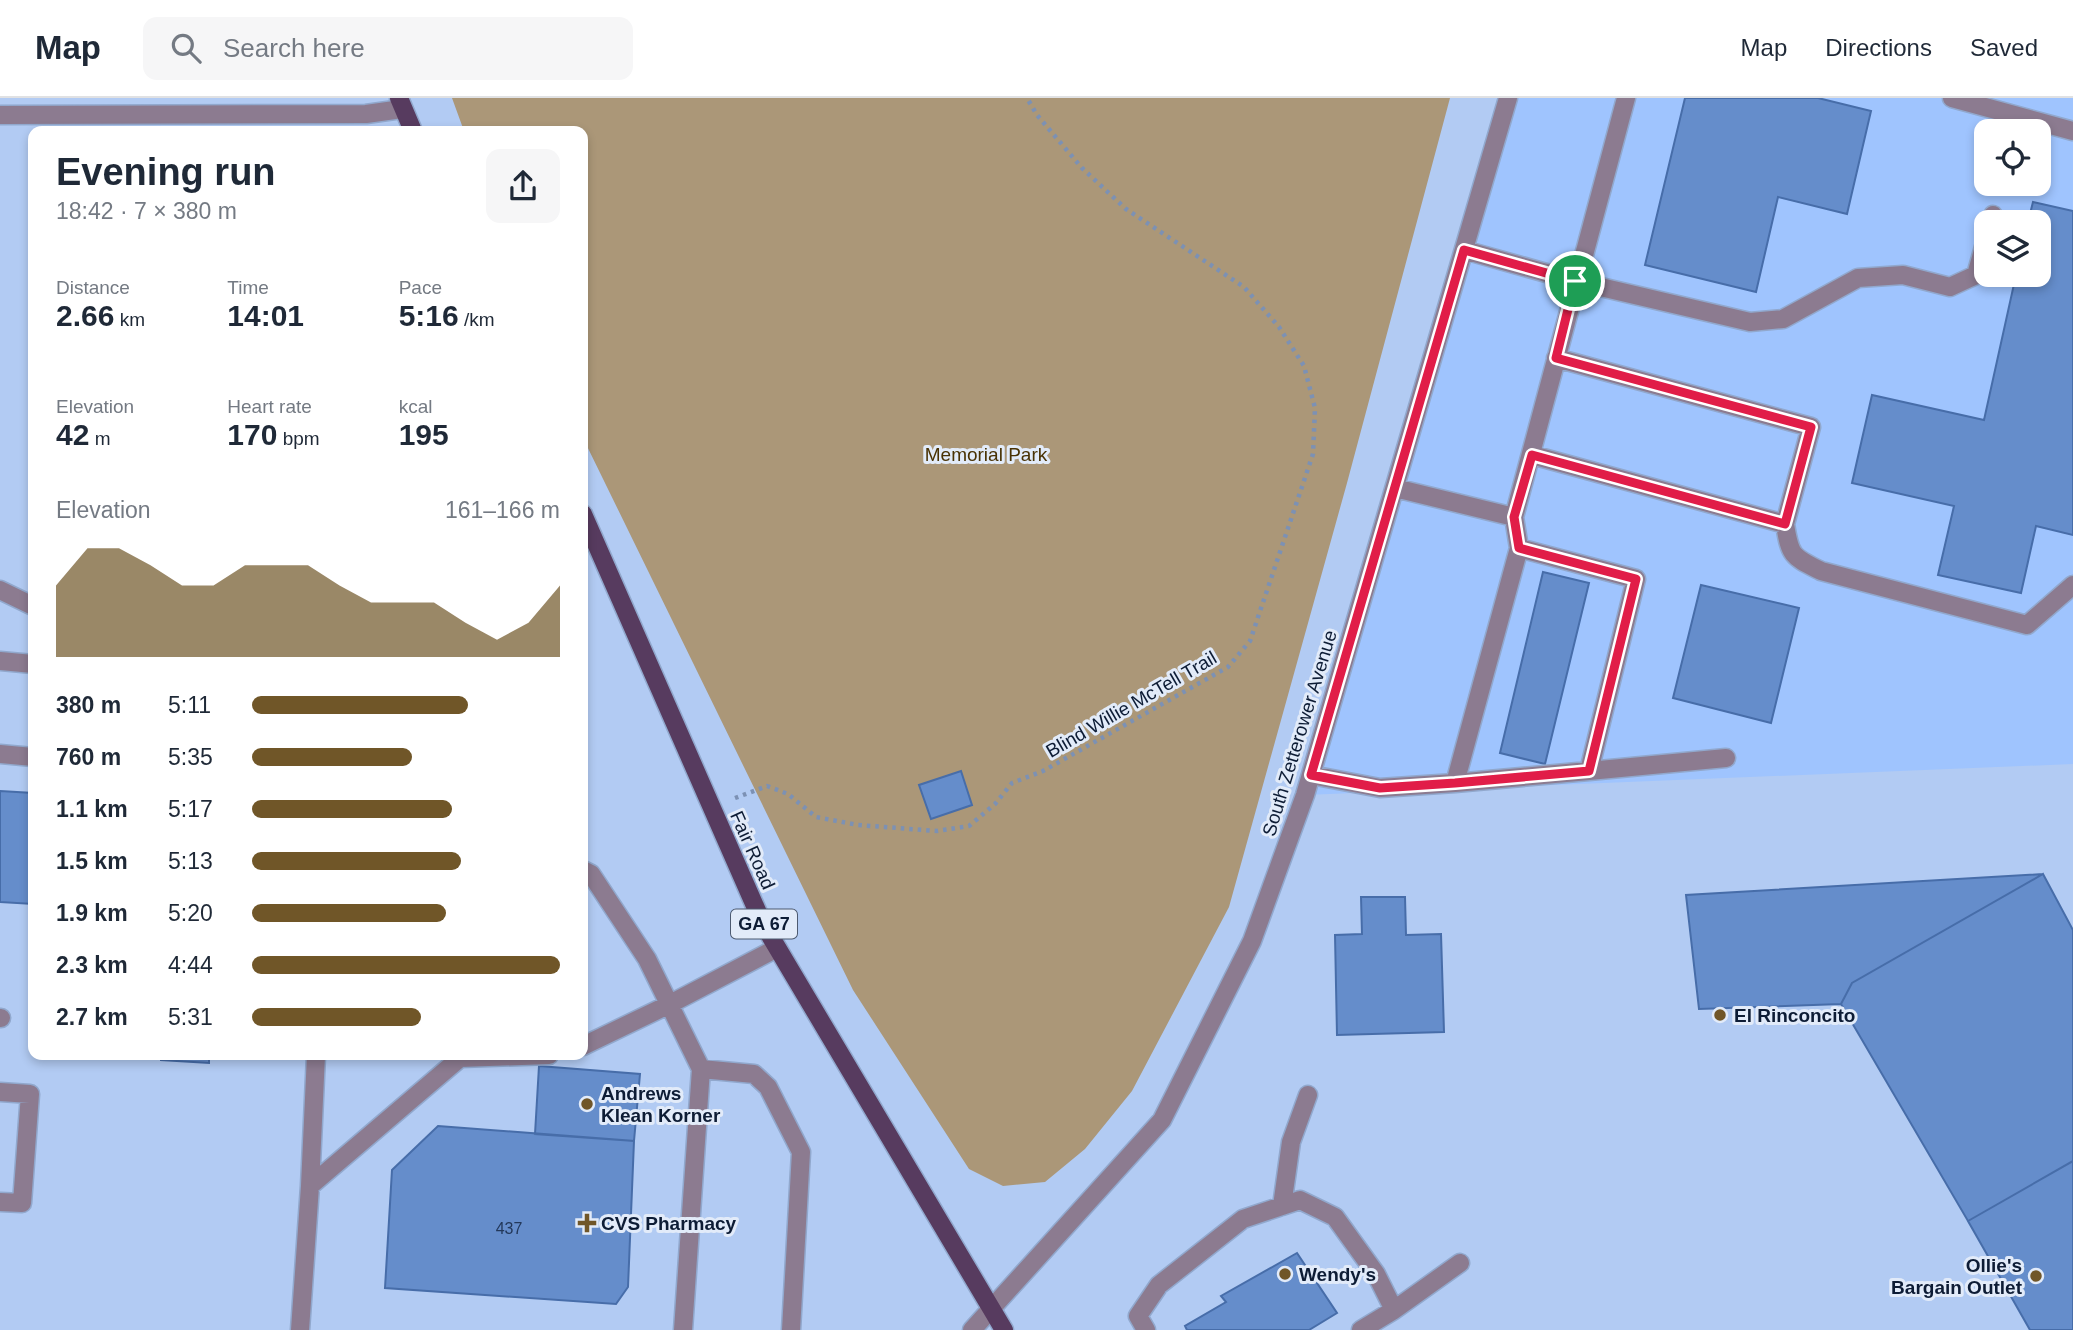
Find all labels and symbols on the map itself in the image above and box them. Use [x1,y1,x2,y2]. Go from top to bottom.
pin [1545,251,1605,311]
park label: Memorial Park [925,444,1048,465]
street label: South Zetterower Avenue [1258,628,1341,839]
street label: Blind Willie McTell Trail [1042,647,1220,762]
street label: Fair Road [726,808,779,893]
road number: GA 67 [731,910,797,938]
place label: El Rinconcito [1734,1005,1855,1026]
marker: El Rinconcito [1712,1007,1728,1023]
place label: Andrews Klean Korner [601,1083,721,1126]
marker: Andrews Klean Korner [579,1096,595,1112]
place label: CVS Pharmacy [601,1213,737,1234]
marker: CVS Pharmacy [579,1215,595,1231]
house number: 437 [496,1220,522,1237]
place label: Ollie's Bargain Outlet [1891,1255,2023,1298]
place label: Wendy's [1299,1264,1376,1285]
marker: Wendy's [1277,1266,1293,1282]
marker: Ollie's Bargain Outlet [2028,1268,2044,1284]

